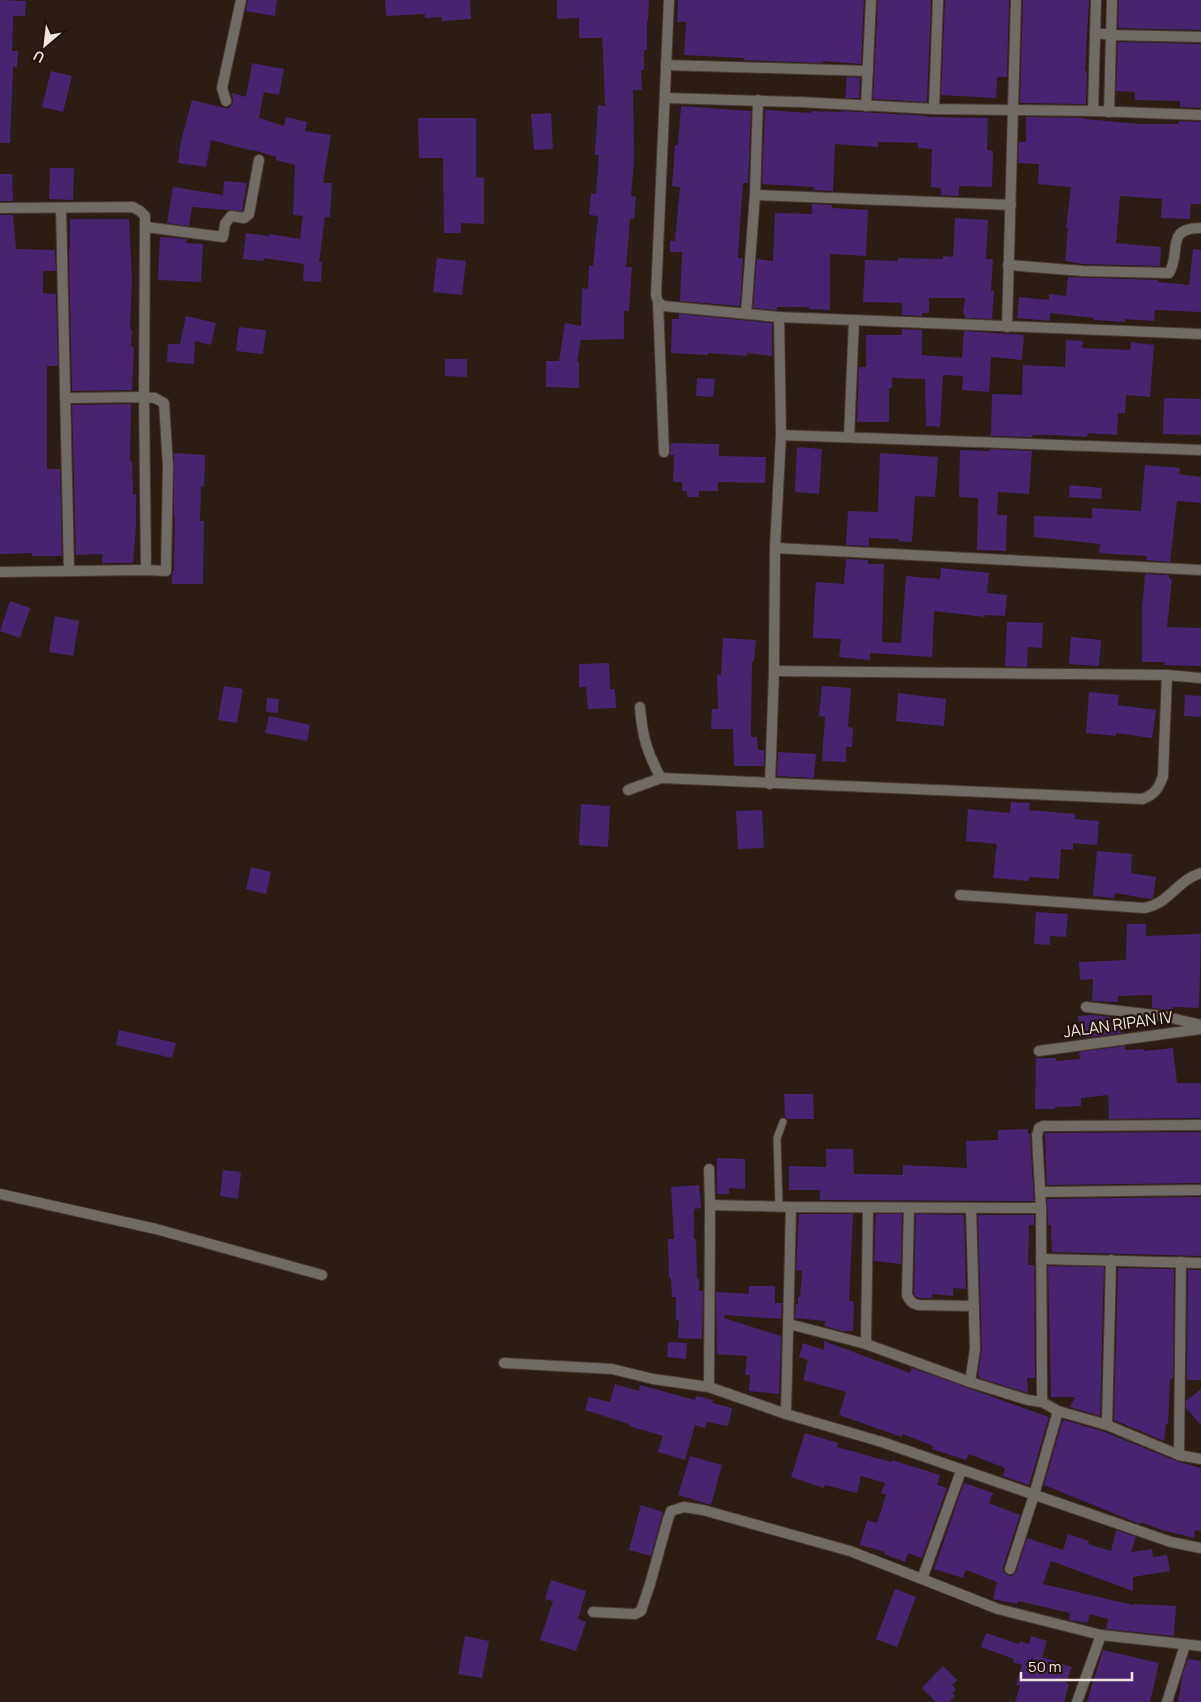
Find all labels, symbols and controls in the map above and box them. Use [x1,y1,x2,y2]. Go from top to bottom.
north arrow [20,20,70,70]
text: U [30,46,48,68]
street label: JALAN RIPAN IV [1062,1005,1174,1043]
scale bar [1021,1650,1132,1682]
text: 50 m [1028,1656,1062,1677]

